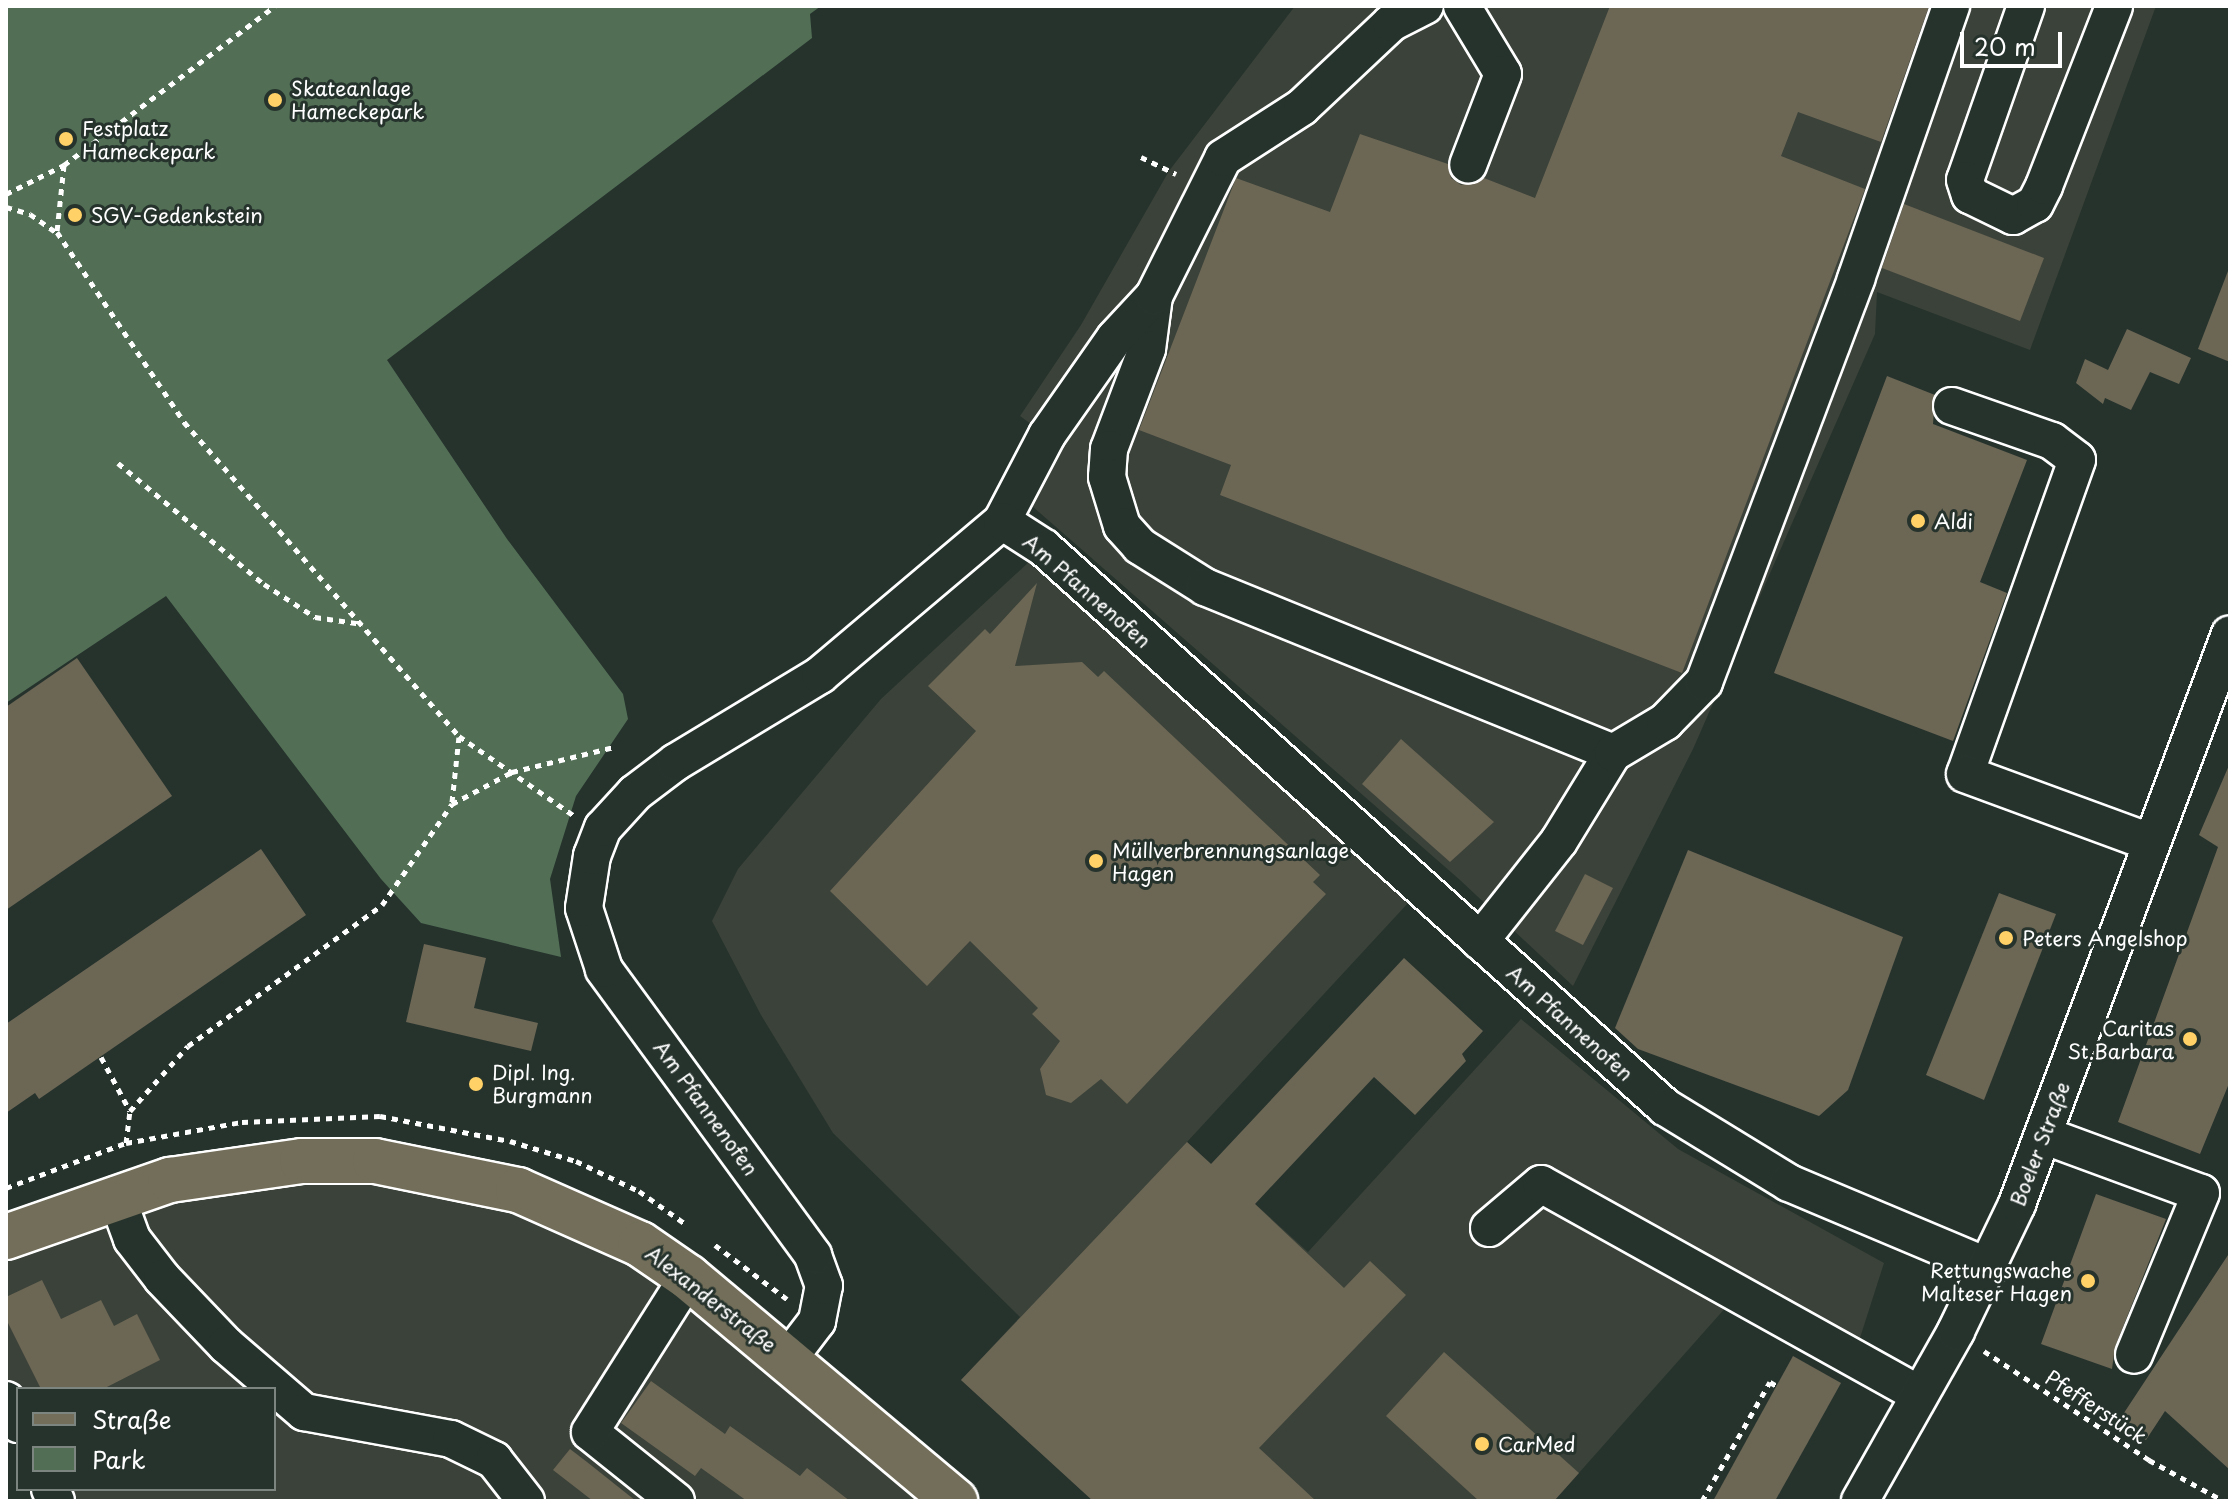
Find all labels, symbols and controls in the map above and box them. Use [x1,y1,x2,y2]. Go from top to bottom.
scale bar [1964,16,2066,66]
text: 20 m [1974,28,2036,64]
place label: Skateanlage Hameckepark [291,76,424,123]
marker: Skateanlage Hameckepark [266,91,284,109]
place label: Festplatz Hameckepark [82,116,215,163]
marker: Festplatz Hameckepark [57,130,75,148]
place label: SGV-Gedenkstein [91,203,263,227]
marker: SGV-Gedenkstein [66,206,84,224]
place label: Aldi [1934,509,1973,533]
marker: Aldi [1909,512,1927,530]
street label: Am Pfannenofen [1019,529,1155,653]
place label: Müllverbrennungsanlage Hagen [1112,838,1349,885]
marker: Müllverbrennungsanlage Hagen [1087,852,1105,870]
place label: Peters Angelshop [2022,926,2188,950]
marker: Peters Angelshop [1997,929,2015,947]
street label: Am Pfannenofen [1502,960,1638,1086]
place label: Caritas St.Barbara [2068,1016,2174,1063]
marker: Caritas St.Barbara [2181,1030,2199,1048]
street label: Am Pfannenofen [649,1036,763,1180]
place label: Dipl. Ing. Burgmann [492,1060,592,1107]
marker: Dipl. Ing. Burgmann [467,1075,485,1093]
street label: Boeler Straße [2005,1077,2075,1211]
street label: Alexanderstraße [641,1241,781,1357]
place label: Rettungswache Malteser Hagen [1921,1258,2072,1305]
marker: Rettungswache Malteser Hagen [2079,1272,2097,1290]
street label: Pfefferstück [2041,1365,2151,1449]
legend [16,1387,276,1491]
text: Straße [92,1401,171,1437]
place label: CarMed [1498,1432,1575,1456]
marker: CarMed [1473,1435,1491,1453]
text: Park [92,1441,146,1477]

